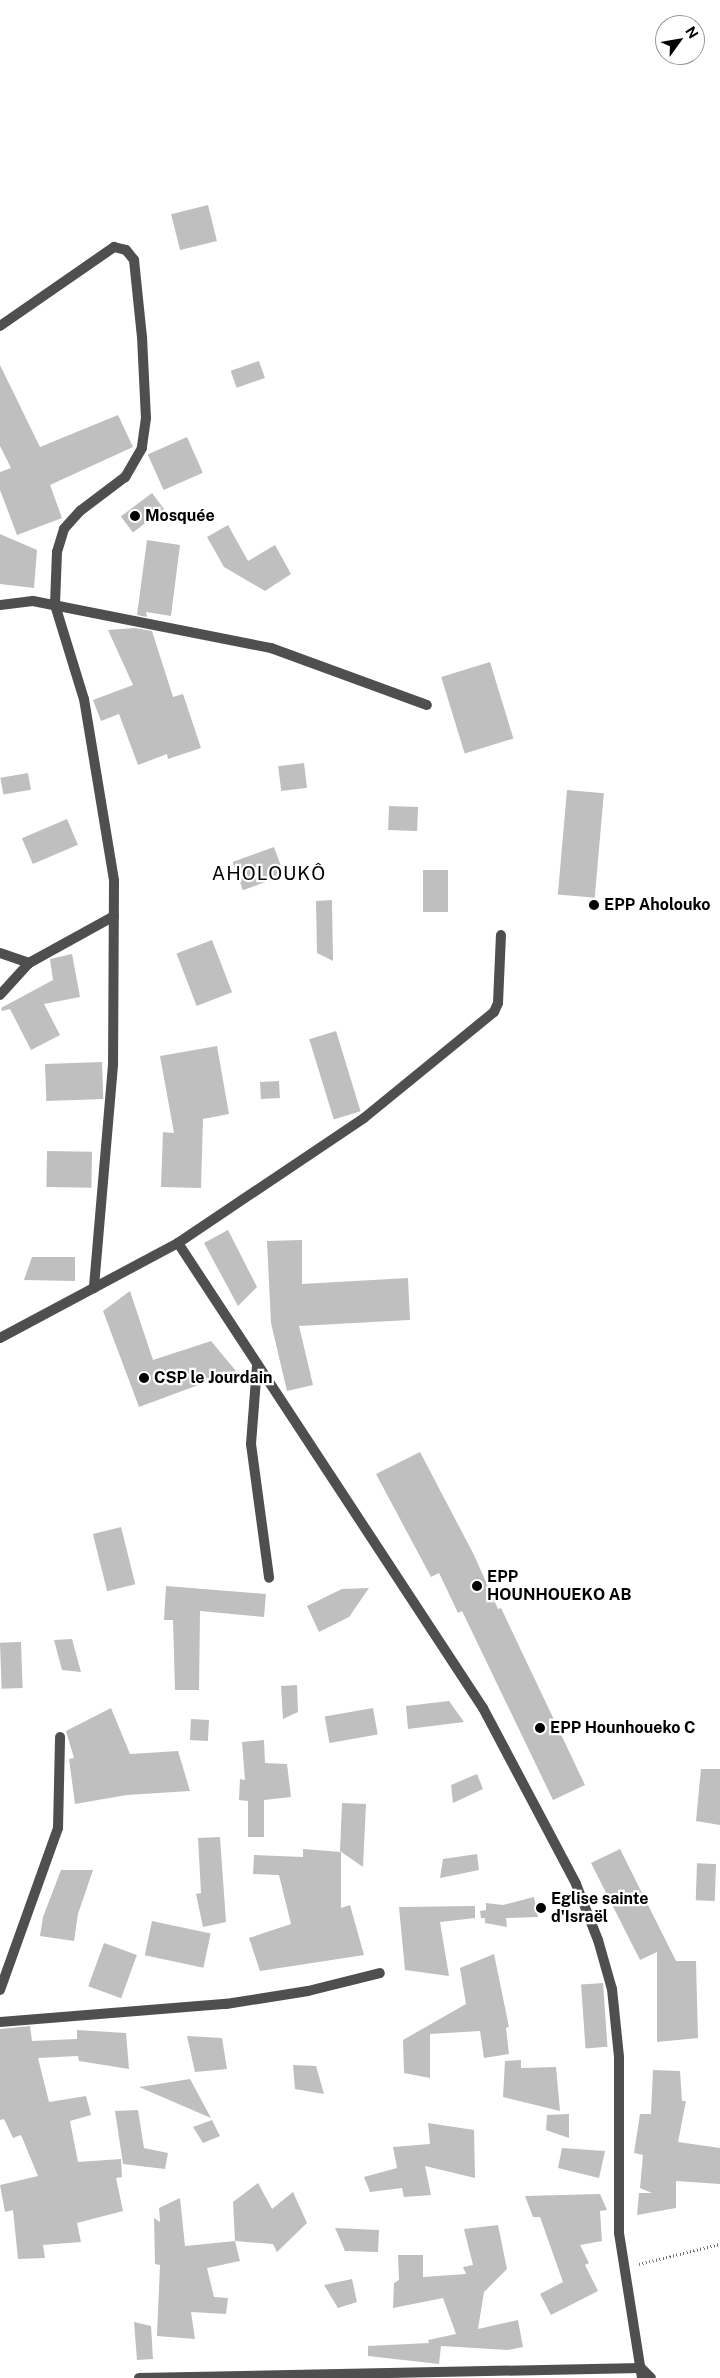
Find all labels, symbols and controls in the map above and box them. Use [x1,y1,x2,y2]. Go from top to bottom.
north arrow [655,15,705,65]
text: N [682,24,702,41]
place label: Mosquée [145,506,215,526]
marker: Mosquée [129,510,141,522]
district label: AHOLOUKÔ [211,863,327,885]
place label: EPP Aholouko [604,895,711,915]
marker: EPP Aholouko [588,899,600,911]
place label: CSP le Jourdain [154,1368,273,1388]
marker: CSP le Jourdain [138,1372,150,1384]
place label: EPP HOUNHOUEKO AB [487,1567,631,1605]
marker: EPP HOUNHOUEKO AB [471,1580,483,1592]
place label: EPP Hounhoueko C [550,1718,696,1738]
marker: EPP Hounhoueko C [534,1722,546,1734]
place label: Eglise sainte d'Israël [551,1889,648,1927]
marker: Eglise sainte d'Israël [535,1902,547,1914]

